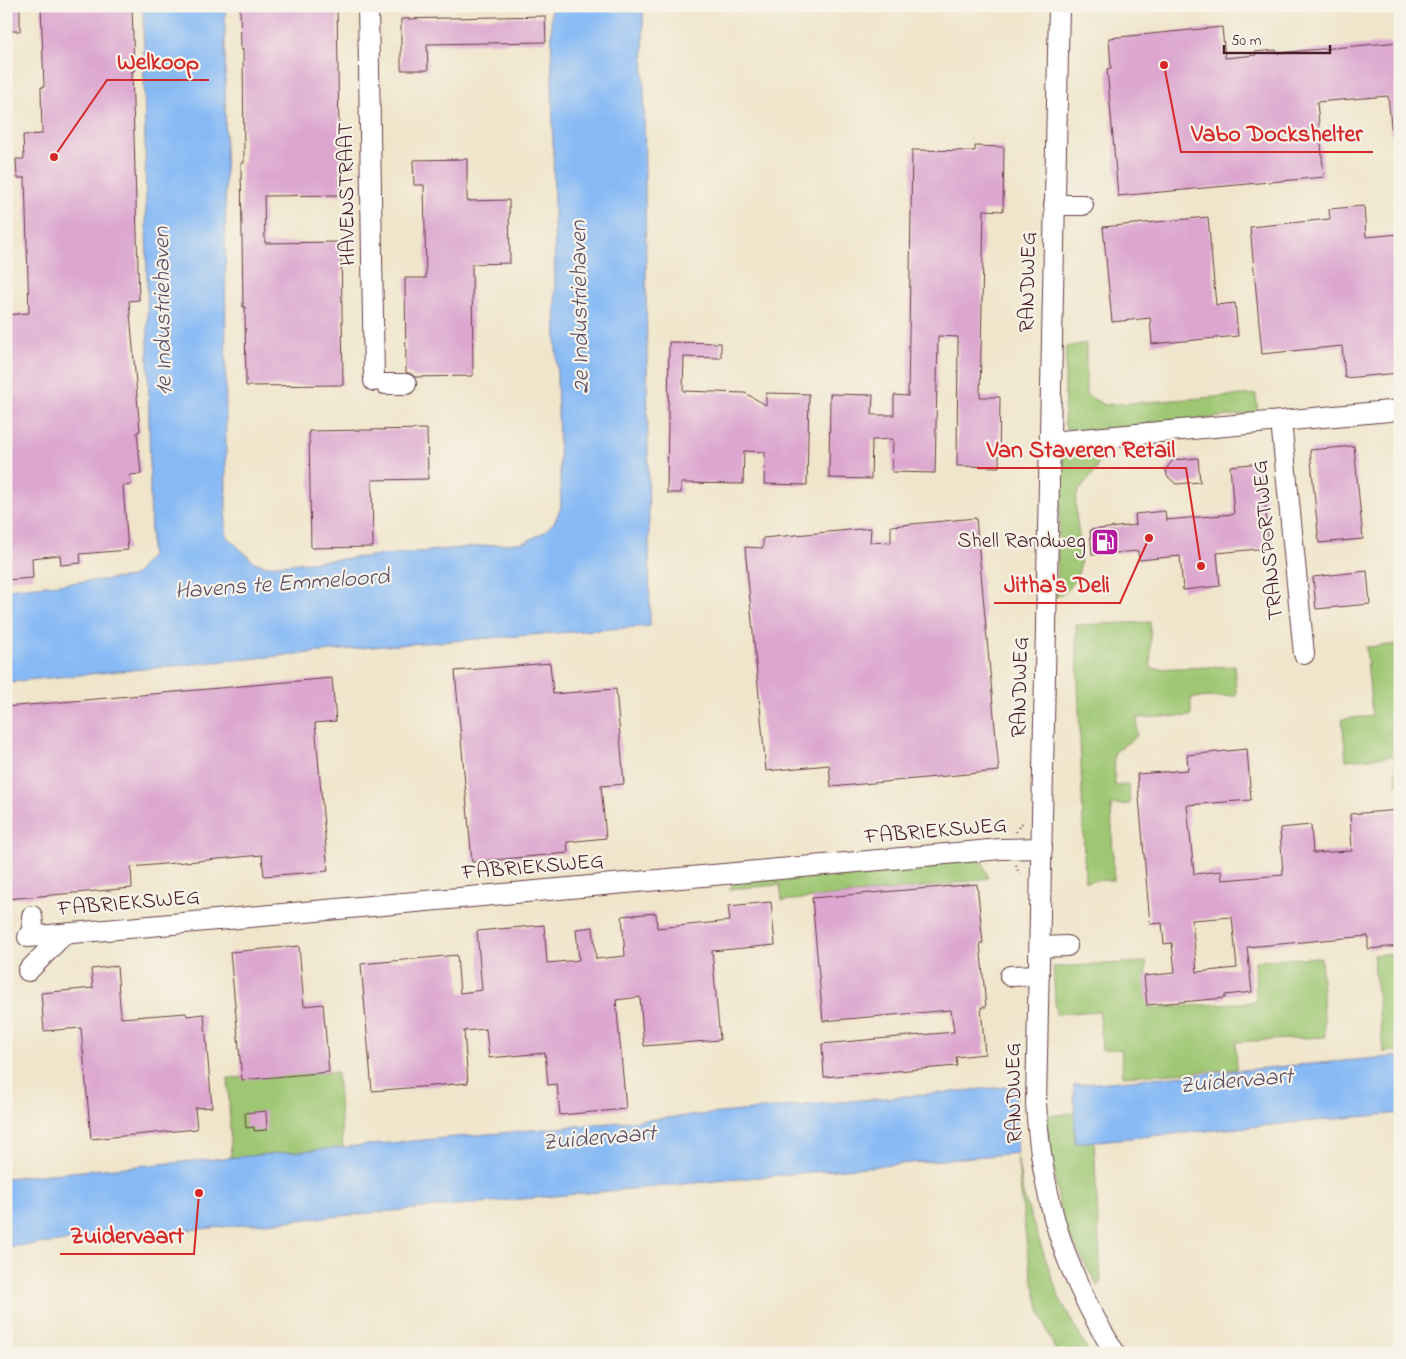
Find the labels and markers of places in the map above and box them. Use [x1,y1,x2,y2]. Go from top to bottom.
callout: Welkoop [107,41,209,80]
callout: Vabo Dockshelter [1181,113,1373,152]
callout: Van Staveren Retail [977,429,1186,468]
place label: Shell Randweg [957,526,1086,559]
fuel station icon: Shell Randweg [1090,527,1120,557]
callout: Jitha's Deli [994,564,1120,603]
callout: Zuidervaart [60,1215,194,1254]

